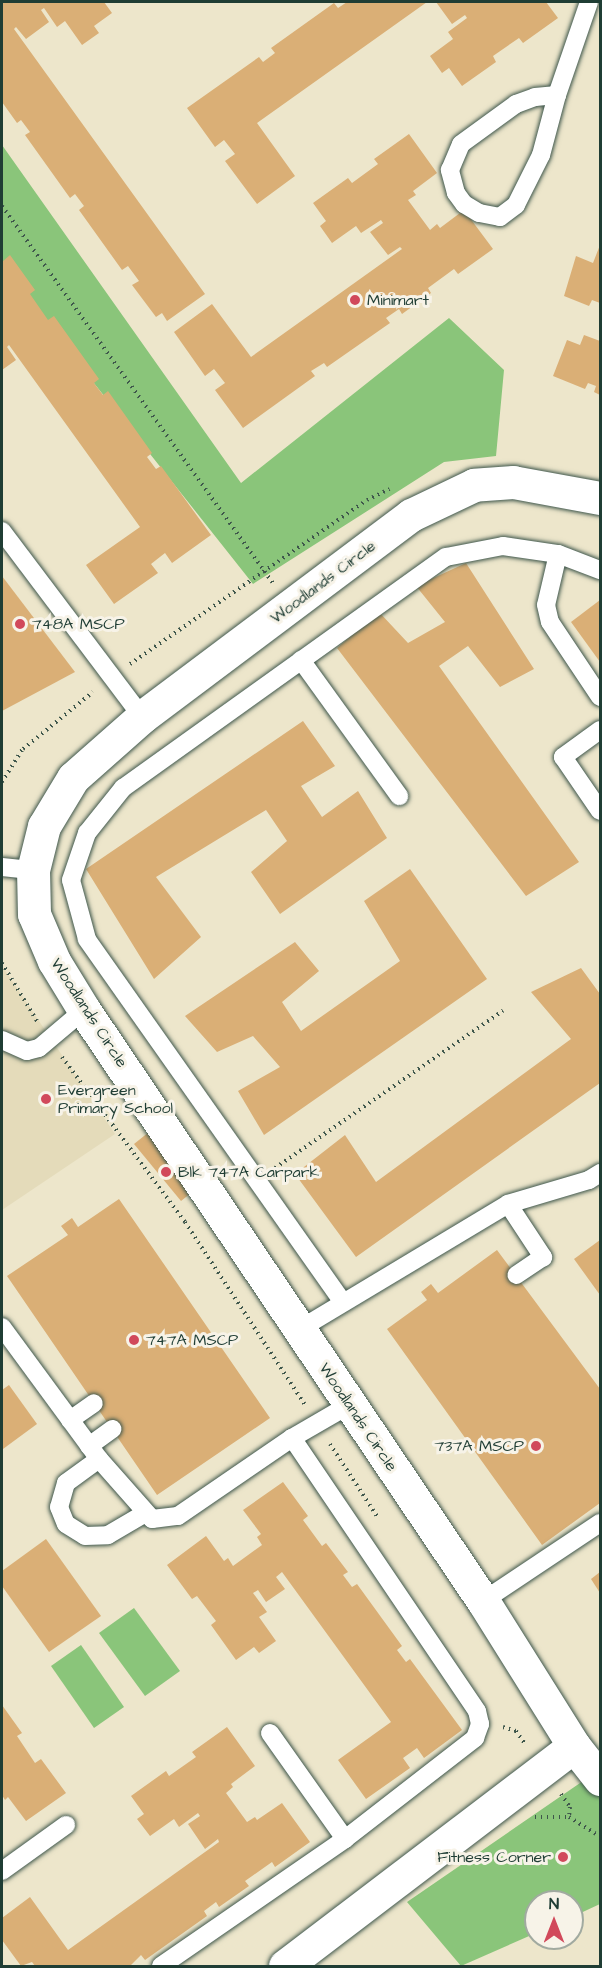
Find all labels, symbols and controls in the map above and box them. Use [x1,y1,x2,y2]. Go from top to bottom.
place label: Minimart [367,290,429,310]
marker: Minimart [348,293,362,307]
street label: Woodlands Circle [267,536,379,628]
place label: 748A MSCP [32,614,125,634]
marker: 748A MSCP [13,617,27,631]
street label: Woodlands Circle [47,955,131,1071]
place label: Evergreen Primary School [58,1080,173,1118]
marker: Evergreen Primary School [39,1092,53,1106]
place label: Blk 747A Carpark [178,1162,319,1182]
marker: Blk 747A Carpark [159,1165,173,1179]
place label: 747A MSCP [146,1330,238,1350]
marker: 747A MSCP [127,1333,141,1347]
street label: Woodlands Circle [315,1359,401,1475]
place label: 737A MSCP [434,1436,524,1456]
marker: 737A MSCP [529,1439,543,1453]
place label: Fitness Corner [437,1847,551,1867]
marker: Fitness Corner [556,1850,570,1864]
north arrow [524,1890,584,1950]
text: N [549,1893,559,1915]

